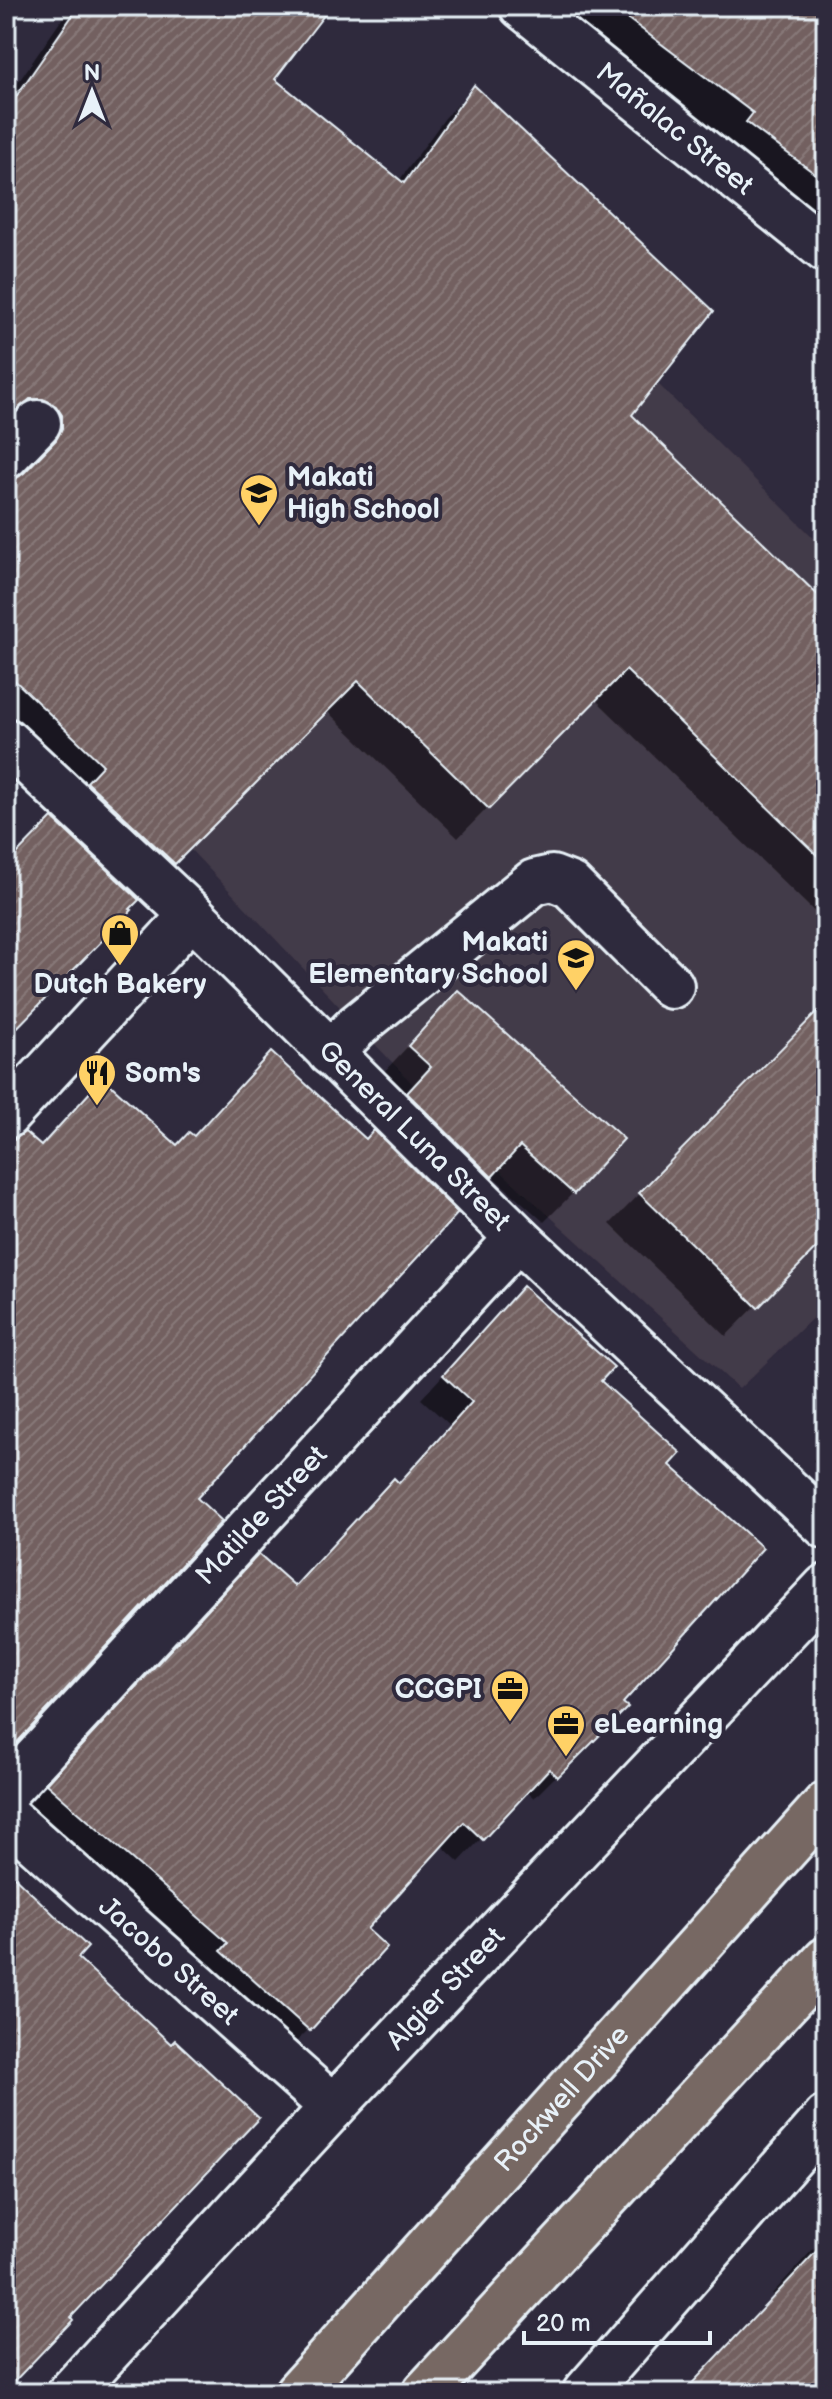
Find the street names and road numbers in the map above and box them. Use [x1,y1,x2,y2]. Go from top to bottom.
street label: Mañalac Street [589,56,761,202]
street label: General Luna Street [312,1033,518,1238]
street label: Matilde Street [189,1438,334,1592]
street label: Jacobo Street [92,1890,246,2032]
street label: Algier Street [380,1920,512,2057]
street label: Rockwell Drive [487,2018,636,2178]

